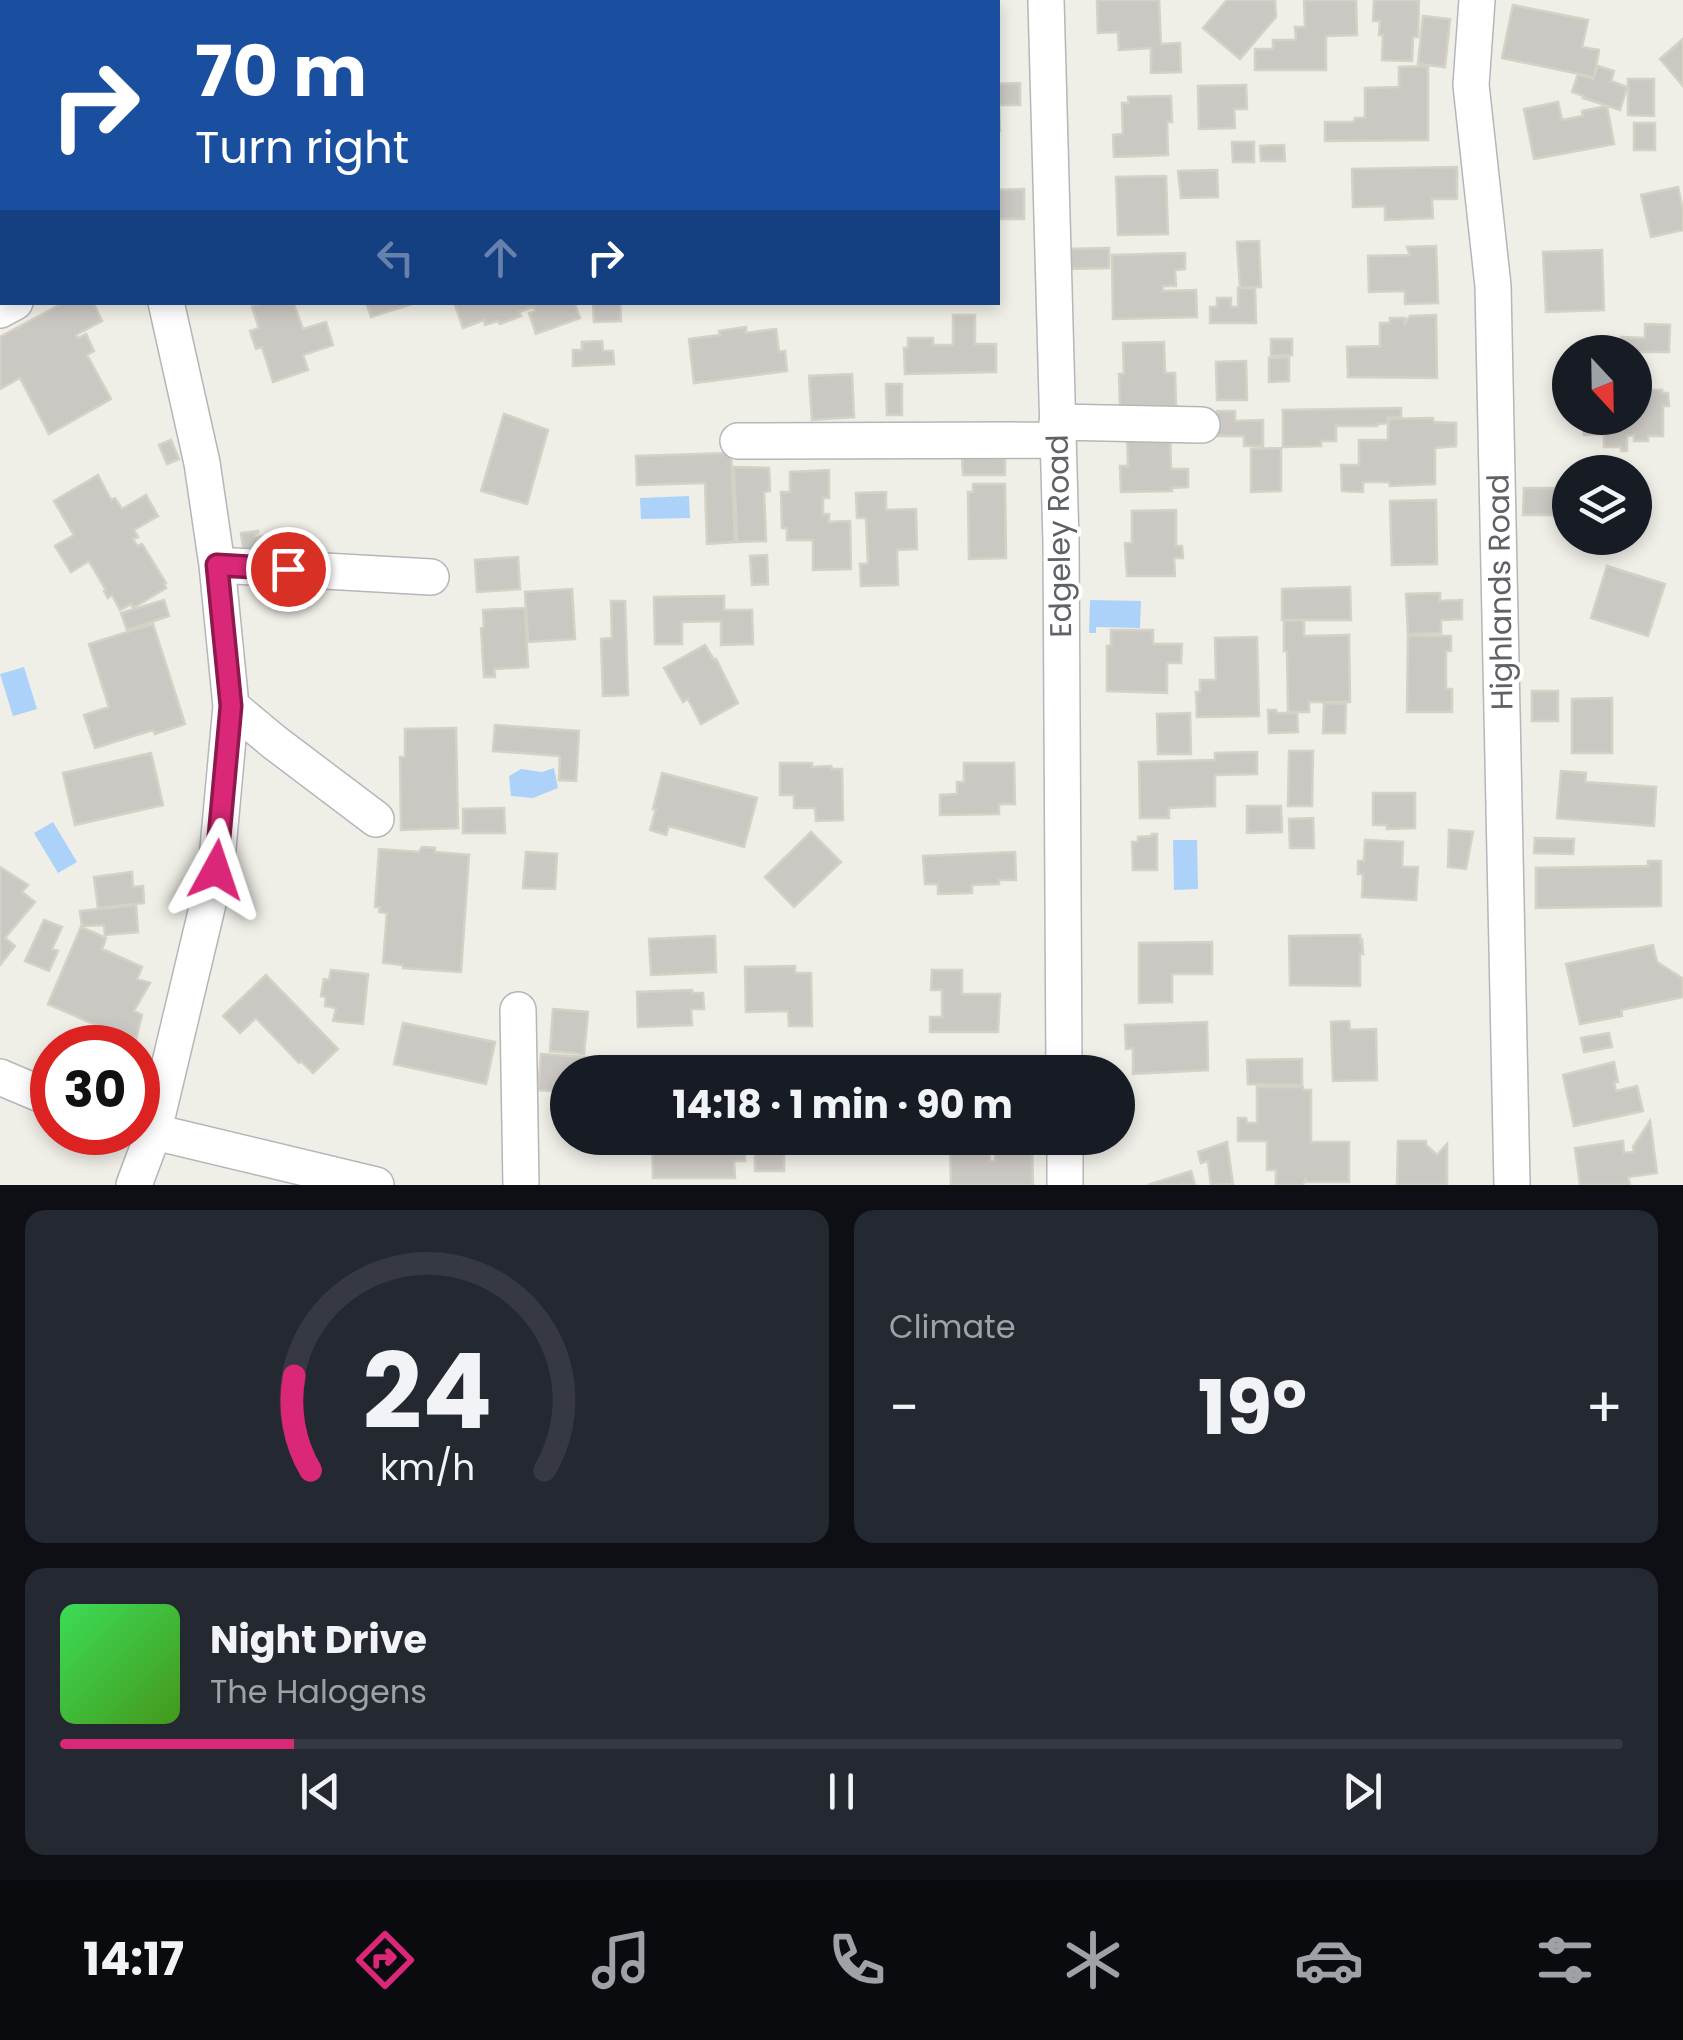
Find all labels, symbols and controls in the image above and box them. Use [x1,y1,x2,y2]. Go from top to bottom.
text: 70 m [195,22,367,121]
icon: right [30,40,160,170]
text: Turn right [195,116,409,179]
icon: left [368,230,423,285]
icon: ahead [473,230,528,285]
icon: right [578,230,633,285]
north arrow [1552,335,1652,435]
map controls [1552,335,1652,555]
street label: Edgeley Road [1036,434,1082,638]
button: layers [1552,455,1652,555]
street label: Highlands Road [1476,473,1524,711]
pin [246,527,331,612]
icon: arrive [261,542,316,597]
position arrow [164,818,268,922]
speed limit sign: 30 [30,1025,160,1155]
text: 14:18 · 1 min · 90 m [672,1078,1013,1131]
text: Climate [889,1304,1016,1349]
text: 24 [362,1319,492,1464]
text: 19° [1198,1355,1307,1460]
text: − [889,1369,919,1446]
text: + [1585,1369,1623,1446]
text: km/h [379,1442,475,1493]
text: Night Drive [210,1613,427,1666]
text: The Halogens [210,1669,427,1714]
icon: previous [293,1764,348,1819]
icon: pause [814,1764,869,1819]
icon: next [1335,1764,1390,1819]
icon: directions [350,1925,420,1995]
icon: music [586,1925,656,1995]
icon: phone [822,1925,892,1995]
icon: climate [1058,1925,1128,1995]
icon: car [1294,1925,1364,1995]
icon: filters [1530,1925,1600,1995]
text: 14:17 [83,1928,184,1991]

